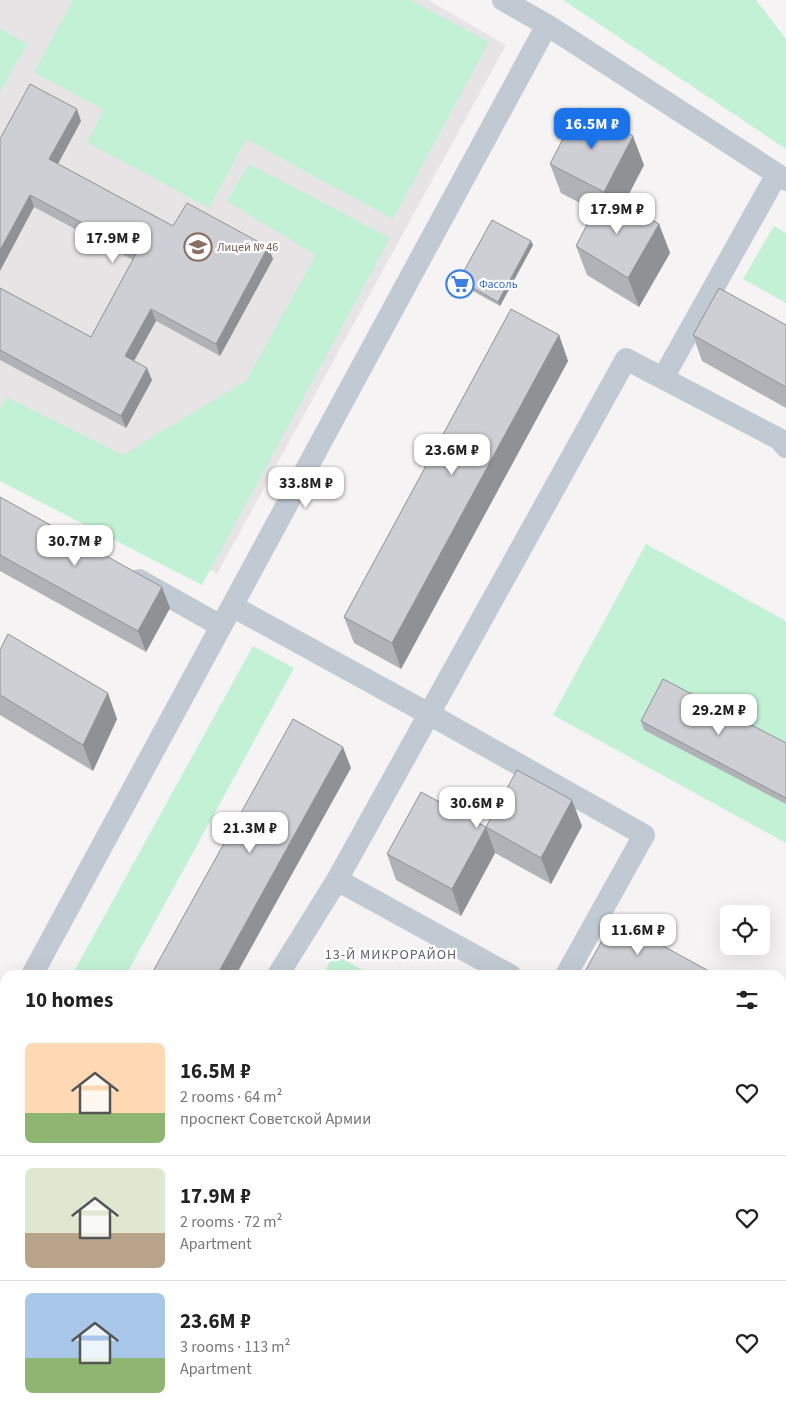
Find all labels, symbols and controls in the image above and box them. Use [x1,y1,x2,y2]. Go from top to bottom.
pin: 16.5M ₽ [546,108,638,150]
text: 16.5M ₽ [565,113,619,135]
pin: 17.9M ₽ [571,192,663,235]
text: 17.9M ₽ [590,198,644,220]
pin: 17.9M ₽ [67,222,159,264]
text: 17.9M ₽ [86,227,140,249]
school or university icon: Лицей № 46 [183,232,213,262]
place label: Лицей № 46 [217,239,278,256]
supermarket icon: Фасоль [445,269,475,299]
place label: Фасоль [479,276,518,293]
pin: 23.6M ₽ [406,434,498,476]
text: 23.6M ₽ [425,439,479,461]
pin: 33.8M ₽ [260,466,352,509]
text: 33.8M ₽ [279,472,333,494]
pin: 30.7M ₽ [29,524,121,567]
text: 30.7M ₽ [48,530,102,552]
pin: 29.2M ₽ [673,694,765,736]
text: 29.2M ₽ [692,699,746,721]
pin: 30.6M ₽ [431,786,523,829]
text: 30.6M ₽ [450,792,504,814]
pin: 21.3M ₽ [204,812,296,854]
text: 21.3M ₽ [223,817,277,839]
map controls [720,905,770,955]
button: locate [720,905,770,955]
pin: 11.6M ₽ [592,914,684,956]
text: 11.6M ₽ [611,919,665,941]
district label: 13-Й МИКРОРАЙОН [325,945,457,965]
text: 10 homes [25,985,113,1015]
icon: filters [733,986,761,1014]
text: 16.5M ₽ [180,1056,251,1086]
icon: home [65,1063,125,1123]
icon: heart [733,1079,761,1107]
text: 2 rooms · 64 m² [180,1086,282,1108]
text: проспект Советской Армии [180,1108,371,1130]
text: 17.9M ₽ [180,1181,251,1211]
icon: home [65,1188,125,1248]
icon: heart [733,1204,761,1232]
text: 2 rooms · 72 m² [180,1211,282,1233]
text: Apartment [180,1233,252,1255]
text: 23.6M ₽ [180,1306,251,1336]
icon: home [65,1313,125,1373]
icon: heart [733,1329,761,1357]
text: 3 rooms · 113 m² [180,1336,290,1358]
text: Apartment [180,1358,252,1380]

